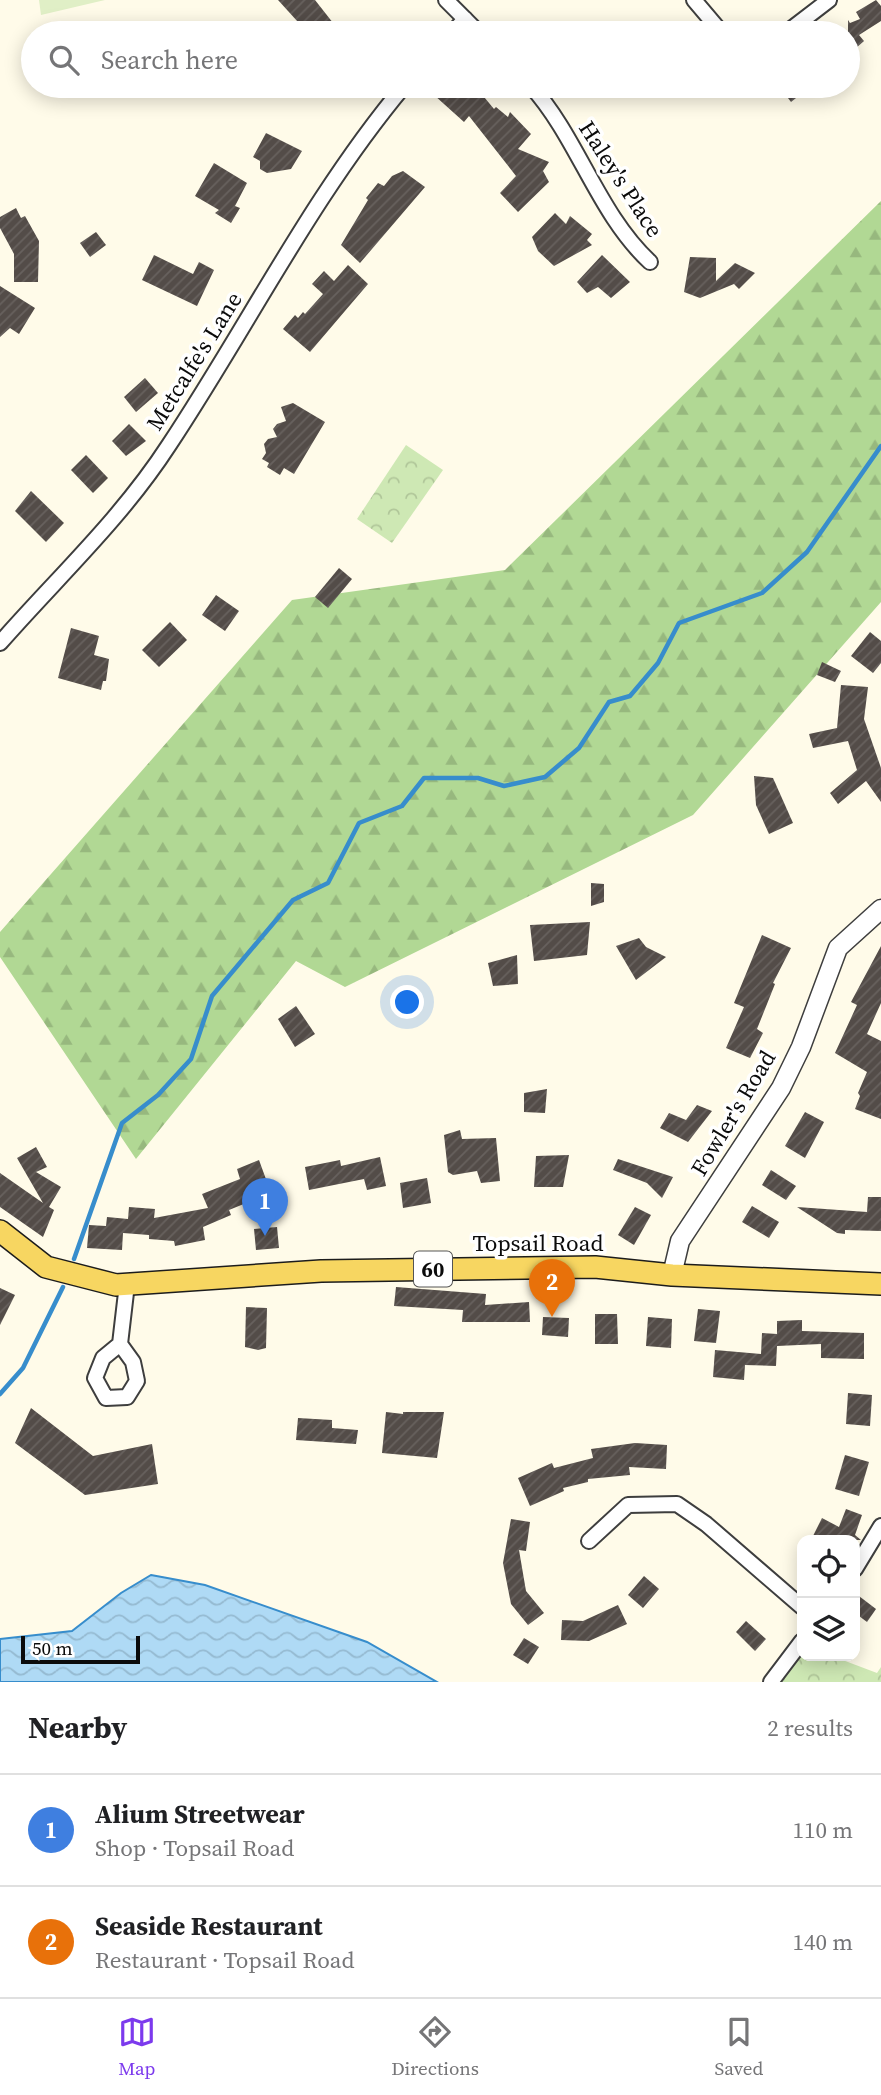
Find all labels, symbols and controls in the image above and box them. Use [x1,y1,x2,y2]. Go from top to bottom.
search box [21,21,860,98]
icon: search [45,41,83,79]
text: Search here [101,42,238,78]
street label: Haley's Place [571,114,671,244]
street label: Metcalfe's Lane [139,285,249,437]
your location [390,985,424,1019]
street label: Fowler's Road [683,1044,783,1182]
pin: 1 [242,1178,288,1236]
street label: Topsail Road [473,1227,603,1259]
road number: 60 [414,1252,452,1286]
pin: 2 [529,1259,575,1317]
map controls [797,1535,860,1661]
button: locate [797,1535,860,1598]
button: layers [797,1598,860,1661]
scale bar [21,1633,140,1665]
text: 50 m [32,1635,73,1661]
text: Nearby [28,1707,127,1748]
text: 2 results [767,1712,853,1744]
text: Alium Streetwear [95,1796,305,1832]
text: 1 [45,1814,57,1846]
text: 110 m [792,1814,853,1846]
text: Shop · Topsail Road [95,1832,294,1864]
text: Seaside Restaurant [95,1908,323,1944]
text: 2 [45,1926,57,1958]
text: 140 m [792,1926,853,1958]
text: Restaurant · Topsail Road [95,1944,355,1976]
tab: Map [118,2013,156,2081]
tab: Directions [391,2013,479,2081]
tab: Saved [715,2013,763,2081]

